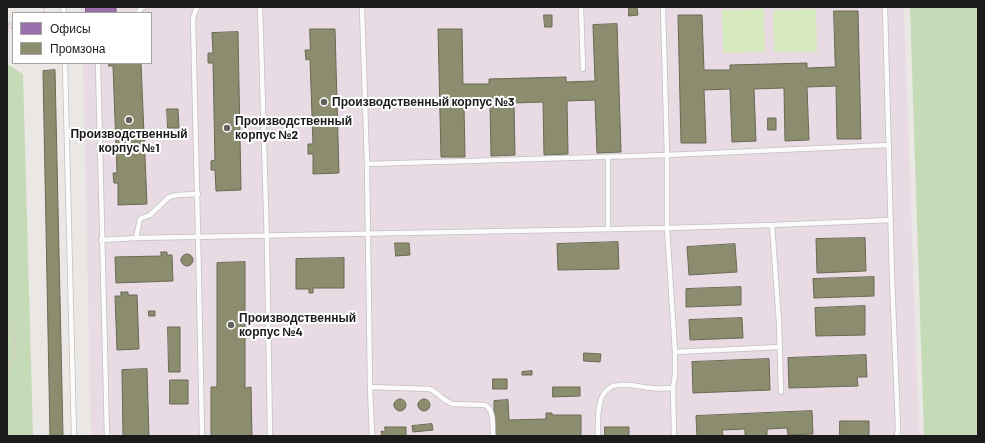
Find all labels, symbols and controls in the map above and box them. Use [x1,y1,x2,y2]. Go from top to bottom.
legend [12,12,152,64]
text: Офисы [50,21,91,35]
text: Промзона [50,41,105,55]
place label: Производственный корпус №3 [332,95,515,109]
marker: Производственный корпус №3 [319,97,329,107]
place label: Производственный корпус №2 [235,114,352,142]
marker: Производственный корпус №1 [124,115,134,125]
marker: Производственный корпус №2 [222,123,232,133]
place label: Производственный корпус №1 [70,127,188,155]
place label: Производственный корпус №4 [239,311,356,339]
marker: Производственный корпус №4 [226,320,236,330]

